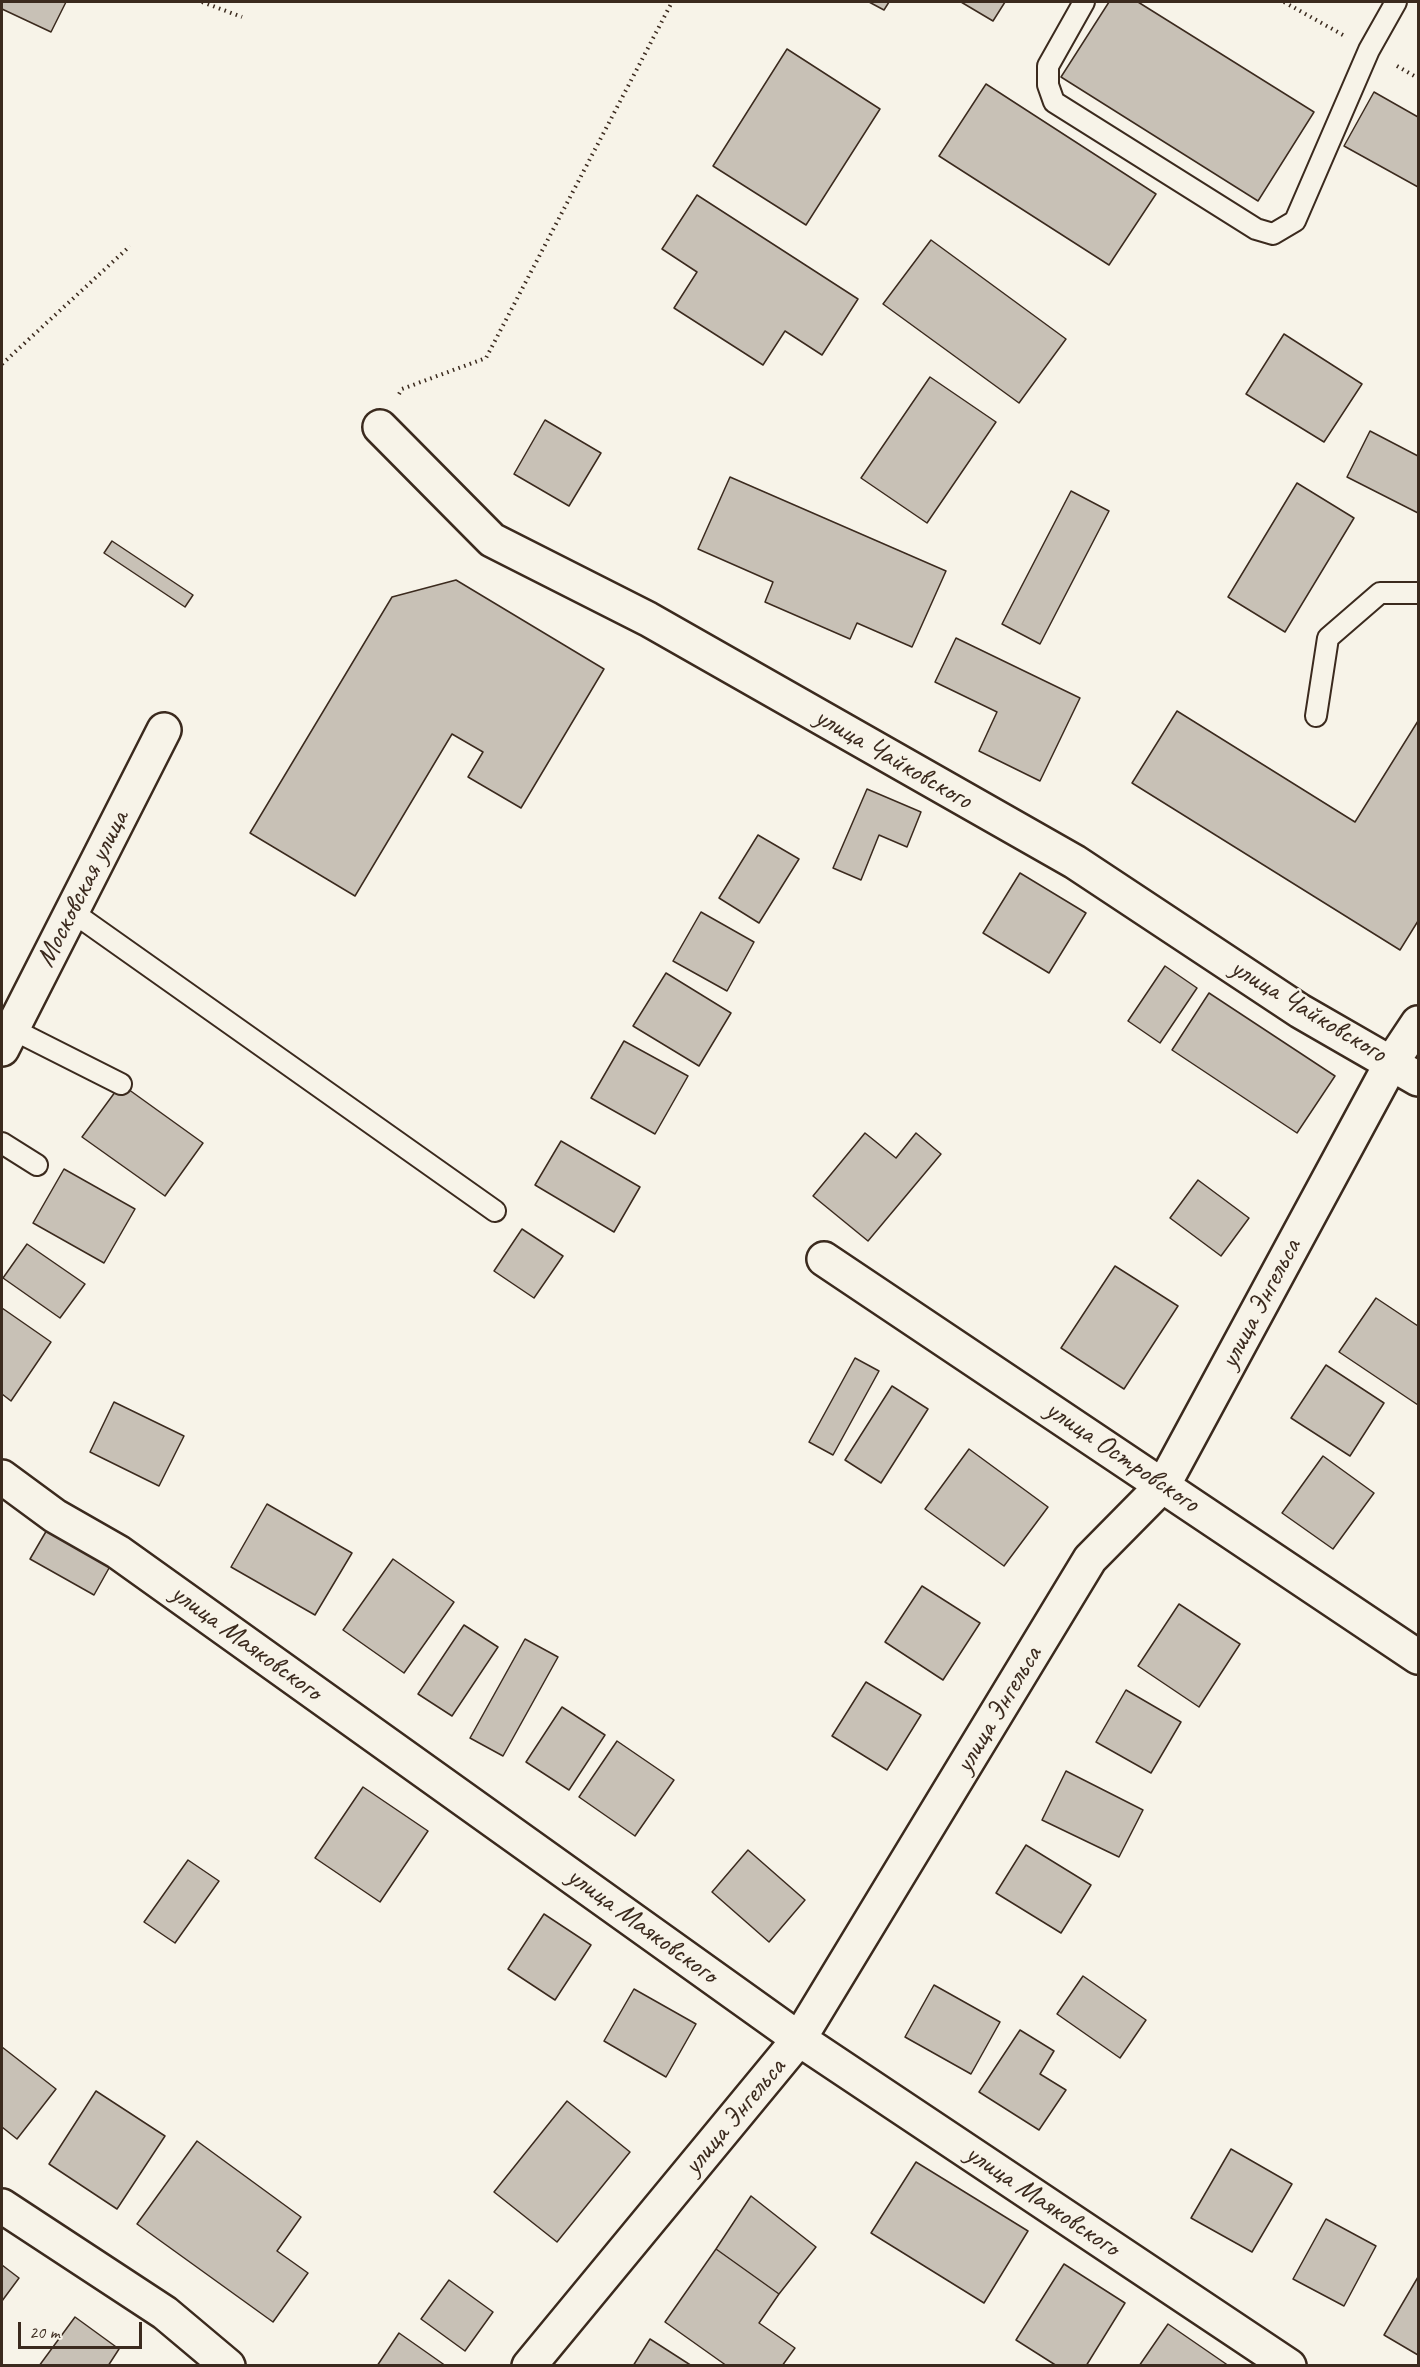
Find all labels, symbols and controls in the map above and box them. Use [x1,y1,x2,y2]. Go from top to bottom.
street label: улица Чайковского [808,700,978,818]
street label: Московская улица [29,805,137,973]
street label: улица Чайковского [1224,951,1392,1071]
street label: улица Энгельса [1213,1234,1309,1374]
street label: улица Островского [1039,1393,1205,1521]
street label: улица Маяковского [164,1577,328,1709]
street label: улица Энгельса [948,1641,1050,1779]
street label: улица Маяковского [560,1860,724,1992]
street label: улица Энгельса [677,2052,793,2182]
street label: улица Маяковского [959,2137,1125,2265]
scale bar [21,2310,146,2348]
text: 20 m [29,2321,60,2343]

